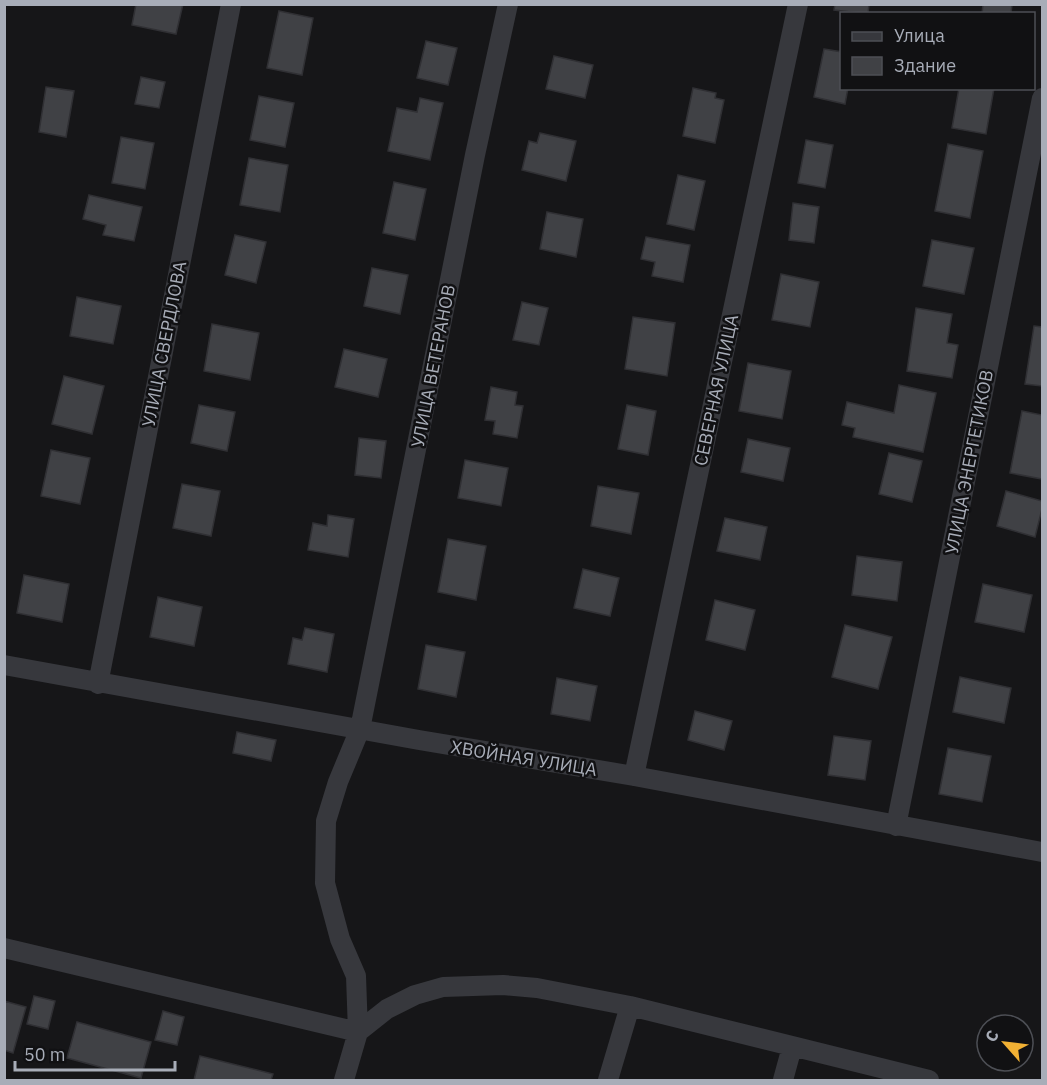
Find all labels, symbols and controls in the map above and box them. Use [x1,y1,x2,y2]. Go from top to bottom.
legend [840,12,1035,90]
text: Улица [894,24,945,47]
text: Здание [894,54,956,77]
street label: УЛИЦА СВЕРДЛОВА [137,259,191,429]
street label: УЛИЦА ВЕТЕРАНОВ [406,282,460,450]
street label: СЕВЕРНАЯ УЛИЦА [689,312,743,468]
street label: УЛИЦА ЭНЕРГЕТИКОВ [940,368,998,556]
street label: ХВОЙНАЯ УЛИЦА [449,735,599,781]
north arrow [975,1013,1035,1073]
text: С [980,1027,1003,1045]
scale bar [15,1034,176,1072]
text: 50 m [24,1043,66,1066]

